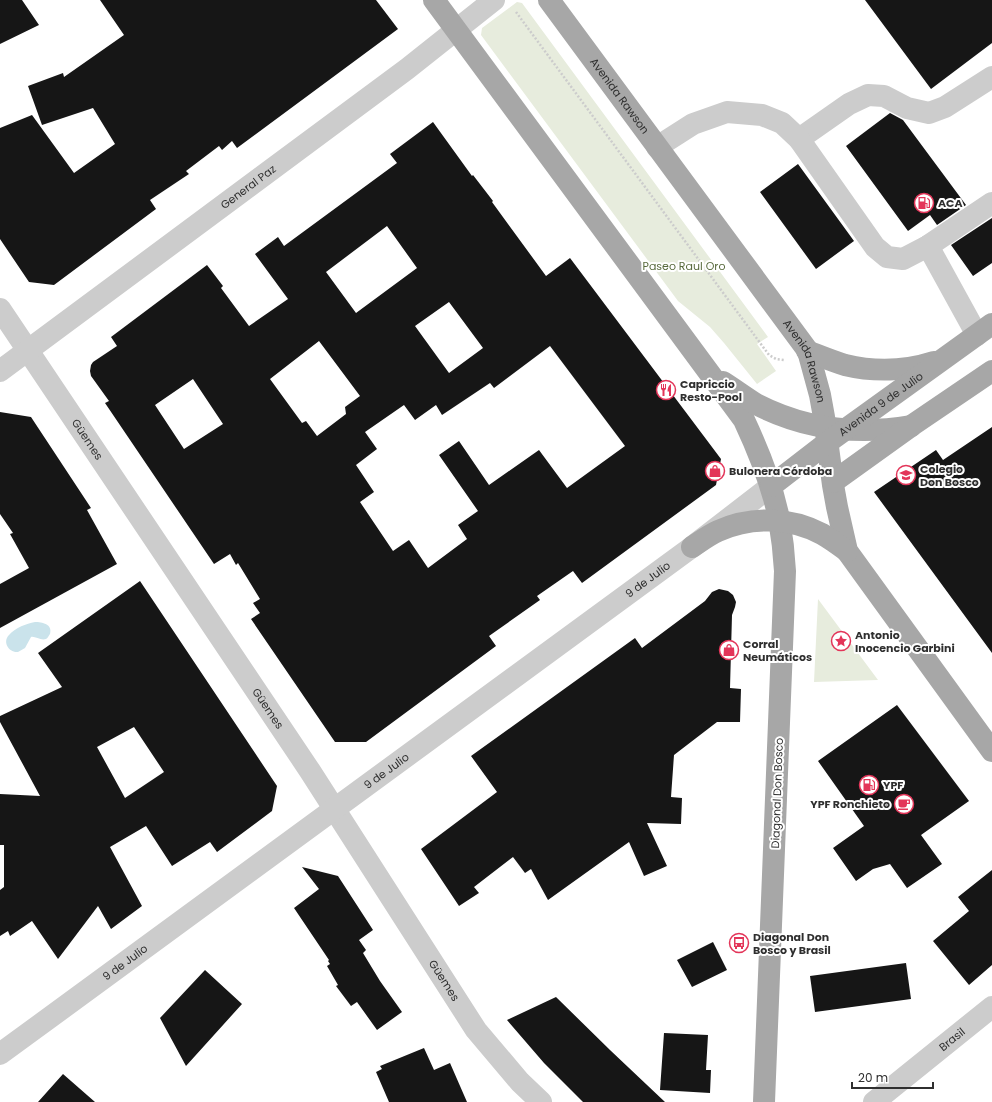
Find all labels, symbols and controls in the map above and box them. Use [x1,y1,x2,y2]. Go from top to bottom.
street label: Avenida Rawson [586,54,653,137]
street label: General Paz [217,161,279,213]
fuel station icon: ACA [913,192,935,214]
place label: ACA [938,195,963,211]
park label: Paseo Raul Oro [643,258,725,274]
street label: Avenida Rawson [779,316,829,404]
street label: Avenida 9 de Julio [835,368,926,440]
place label: Capriccio Resto-Pool [680,376,742,405]
restaurant icon: Capriccio Resto-Pool [655,379,677,401]
street label: Güemes [68,416,107,463]
shop icon: Bulonera Córdoba [704,460,726,482]
place label: Colegio Don Bosco [920,461,979,490]
place label: Bulonera Córdoba [729,463,832,479]
school or university icon: Colegio Don Bosco [895,464,917,486]
street label: 9 de Julio [622,557,674,601]
place label: Antonio Inocencio Garbini [855,627,955,656]
place icon: Antonio Inocencio Garbini [830,630,852,652]
place label: Corral Neumáticos [743,636,812,665]
shop icon: Corral Neumáticos [718,639,740,661]
street label: Güemes [248,685,288,732]
street label: Diagonal Don Bosco [767,737,787,849]
street label: 9 de Julio [361,749,412,793]
fuel station icon: YPF [858,774,880,796]
place label: YPF [883,777,903,793]
cafe icon: YPF Ronchieto [893,793,915,815]
place label: YPF Ronchieto [810,796,890,812]
place label: Diagonal Don Bosco y Brasil [753,929,831,958]
bus stop icon: Diagonal Don Bosco y Brasil [728,932,750,954]
street label: 9 de Julio [99,940,151,984]
street label: Güemes [425,956,464,1004]
street label: Brasil [935,1024,968,1055]
scale bar [852,1064,933,1090]
text: 20 m [858,1069,888,1086]

